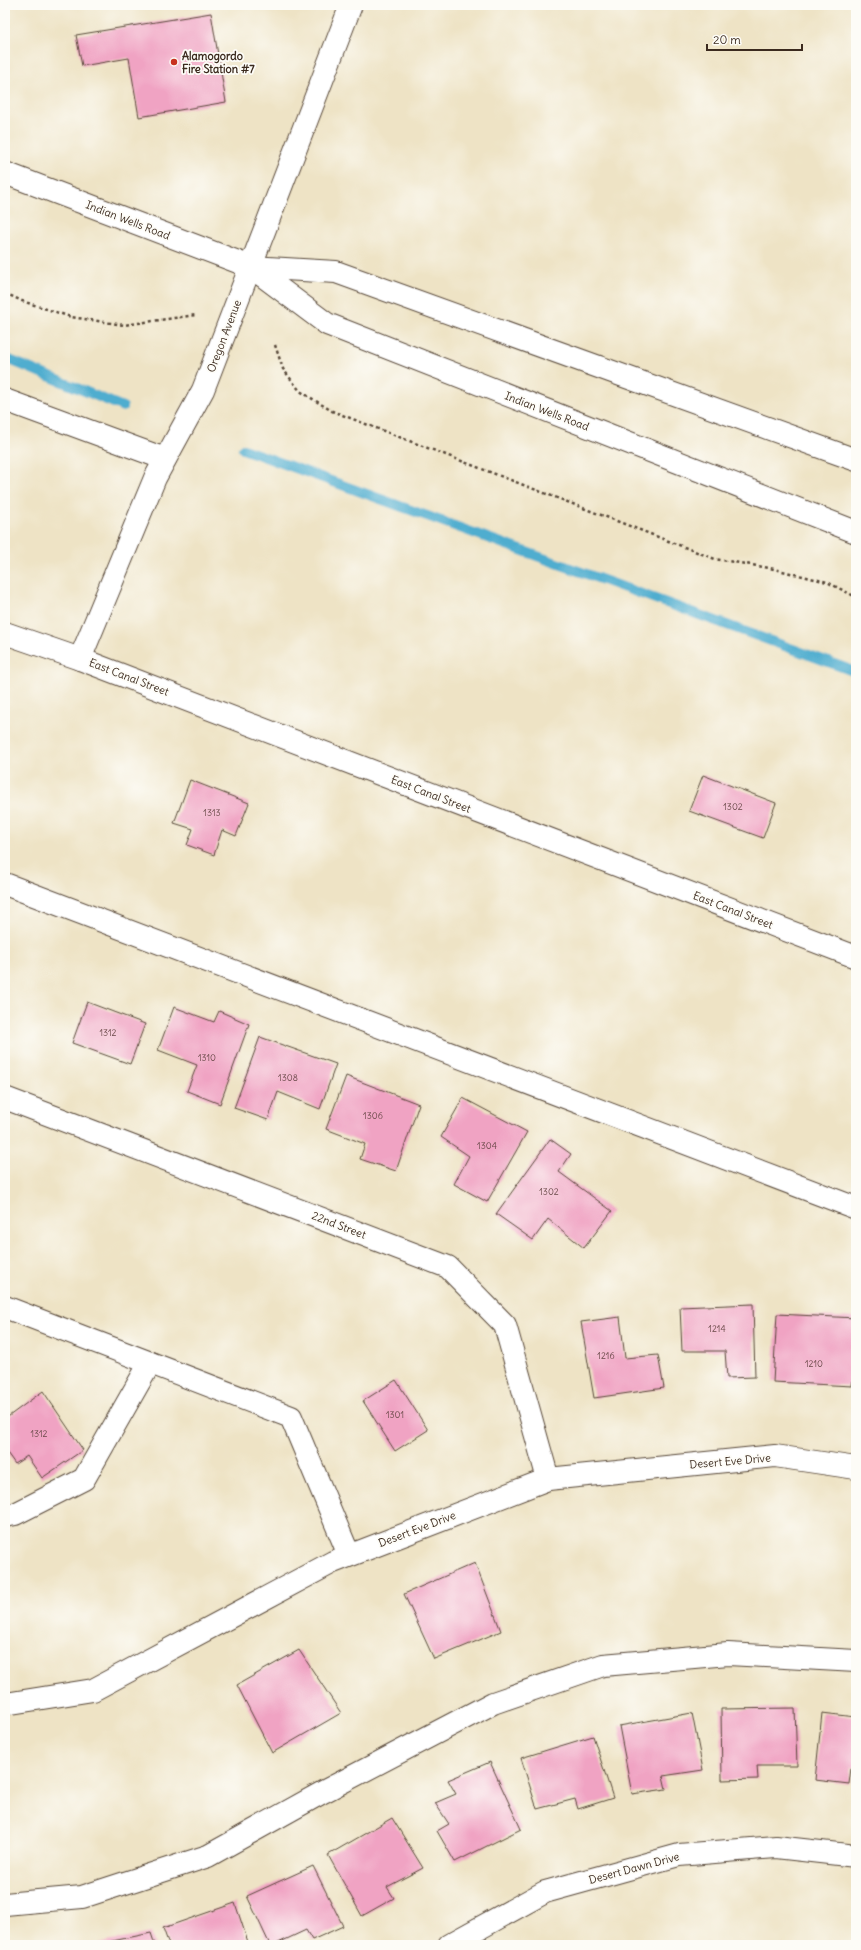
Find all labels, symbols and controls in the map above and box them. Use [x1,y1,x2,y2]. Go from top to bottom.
scale bar [707,26,802,52]
text: 20 m [713,32,741,47]
place label: Alamogordo Fire Station #7 [182,49,255,76]
marker: Alamogordo Fire Station #7 [169,57,179,67]
street label: Indian Wells Road [84,197,173,243]
street label: Oregon Avenue [204,298,244,374]
street label: Indian Wells Road [503,388,592,434]
street label: East Canal Street [87,655,171,699]
street label: East Canal Street [389,772,473,816]
house number: 1302 [723,801,743,812]
house number: 1313 [203,807,221,818]
street label: East Canal Street [691,888,775,932]
house number: 1312 [99,1027,117,1038]
house number: 1310 [198,1052,216,1063]
house number: 1308 [278,1072,298,1083]
house number: 1306 [363,1110,383,1121]
house number: 1304 [477,1140,497,1151]
house number: 1302 [539,1186,559,1197]
street label: 22nd Street [310,1208,368,1242]
house number: 1214 [708,1323,726,1334]
house number: 1216 [597,1350,615,1361]
house number: 1210 [805,1358,823,1369]
house number: 1301 [386,1409,404,1420]
house number: 1312 [30,1428,48,1439]
street label: Desert Eve Drive [689,1450,771,1472]
street label: Desert Eve Drive [376,1508,458,1550]
street label: Desert Dawn Drive [587,1849,681,1887]

